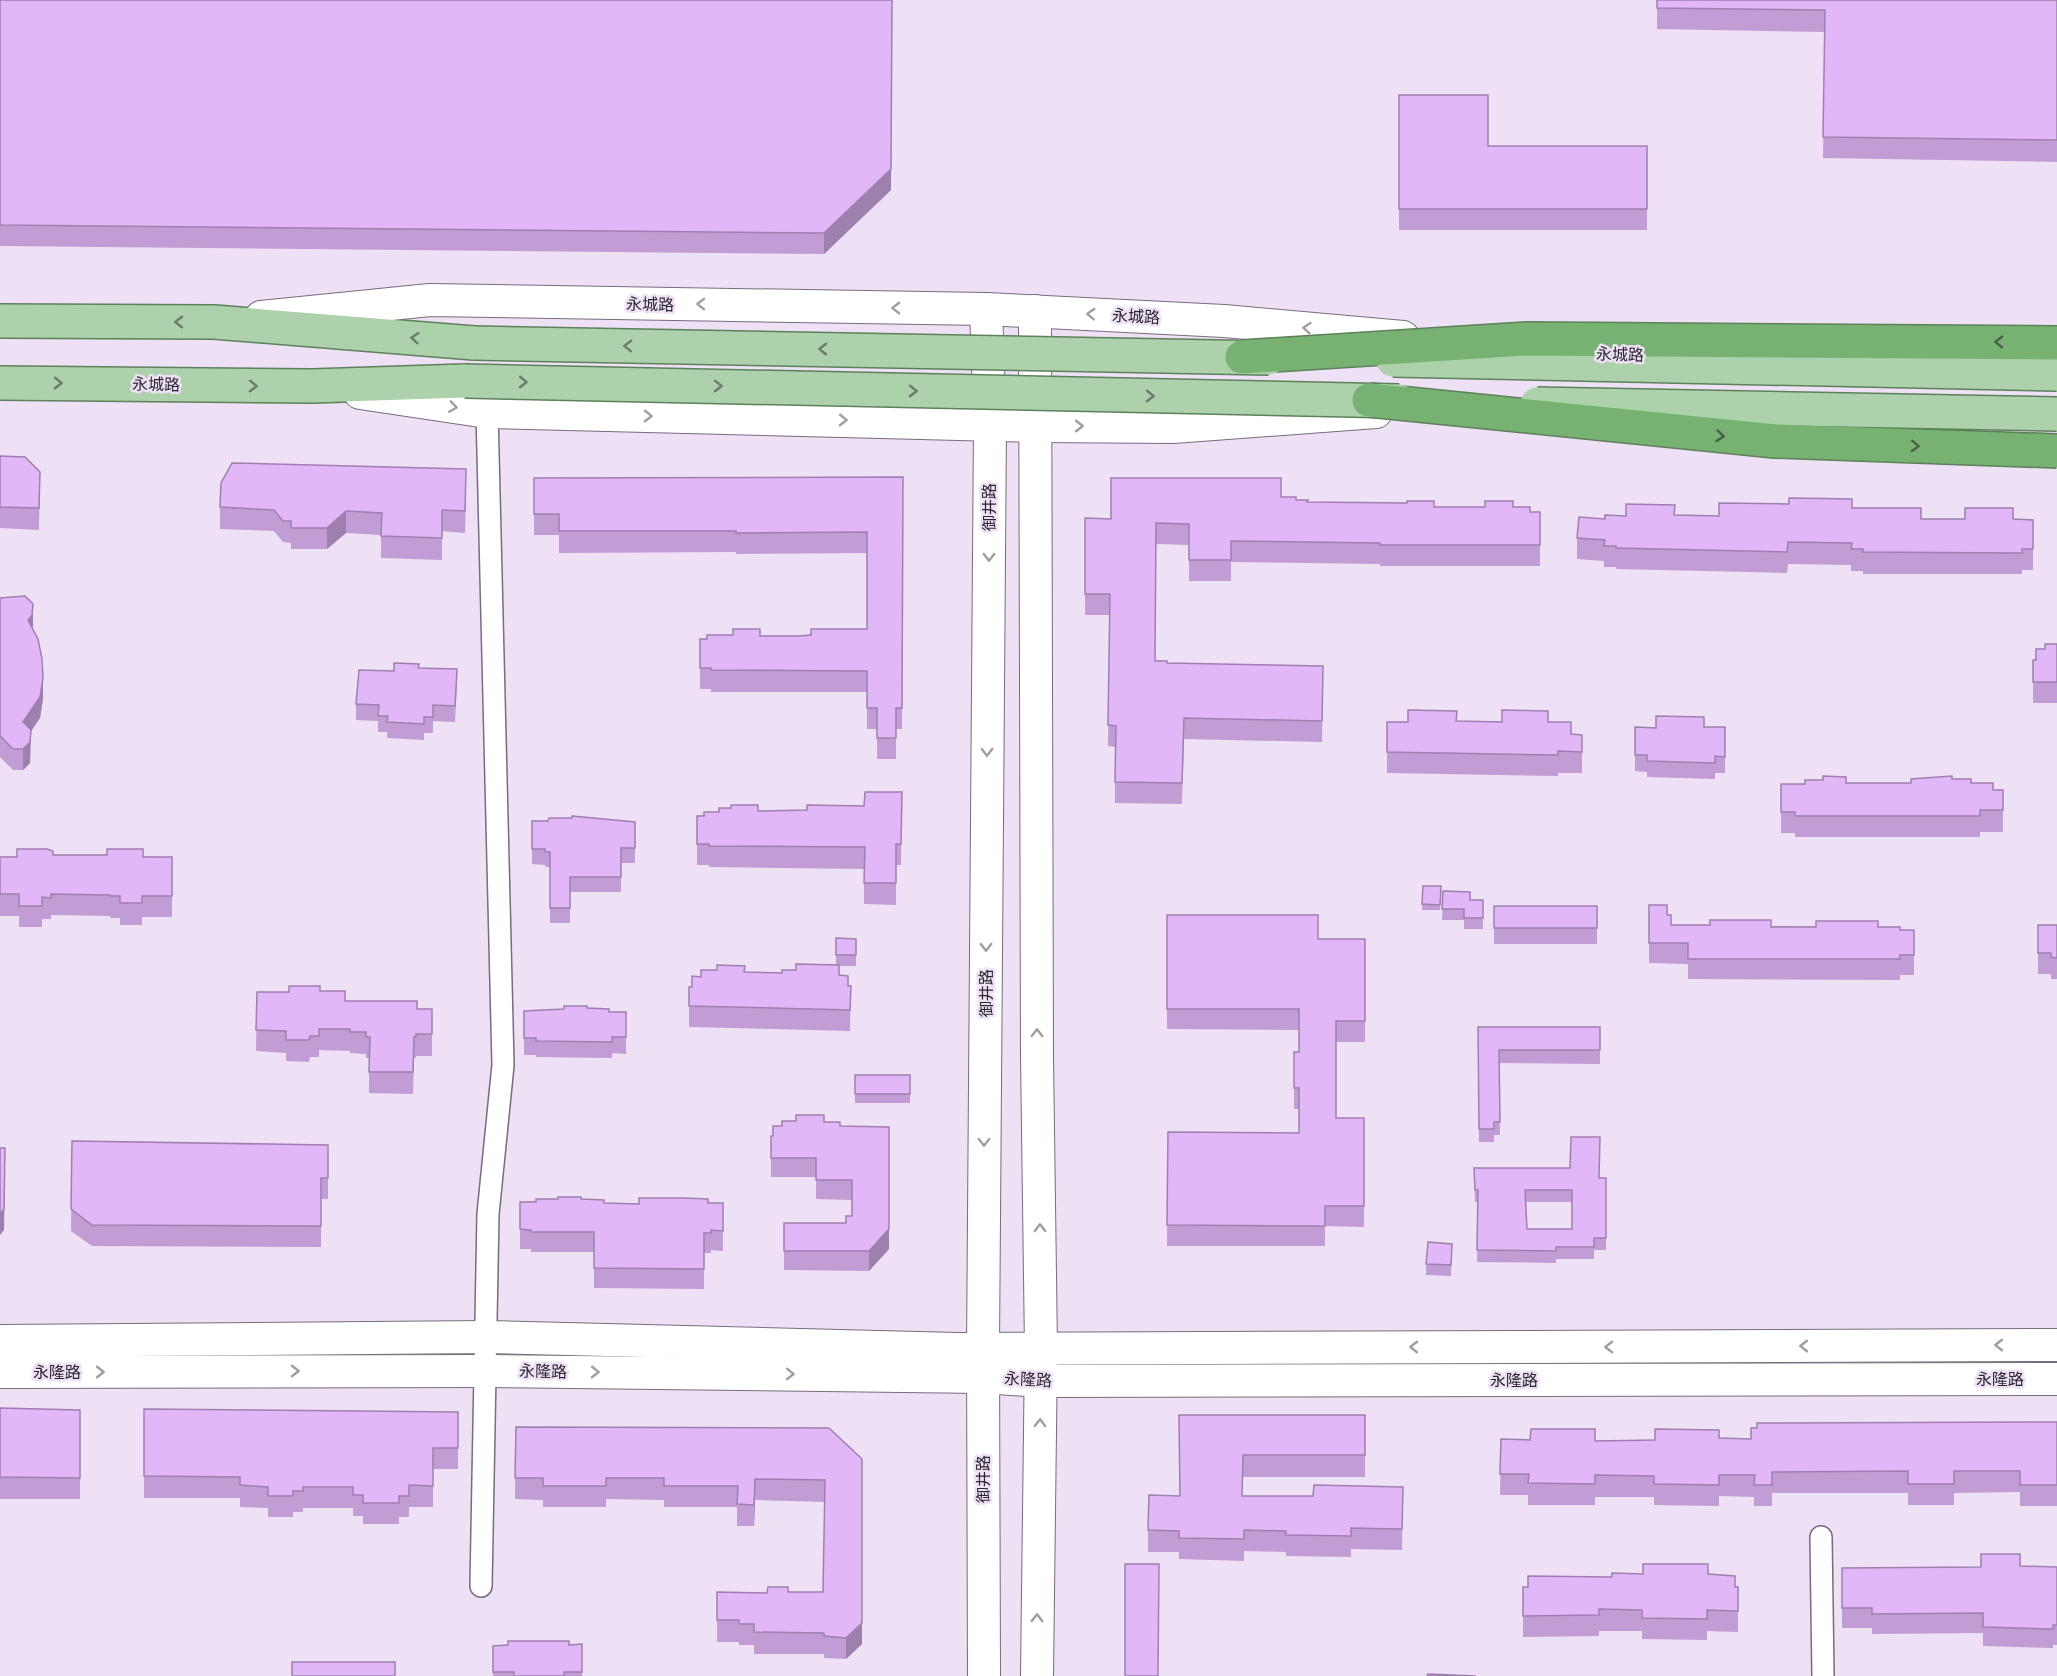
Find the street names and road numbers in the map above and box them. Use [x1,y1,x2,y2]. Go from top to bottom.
street label: 永城路 [626,295,674,314]
street label: 永城路 [1112,306,1160,327]
street label: 永城路 [1596,344,1644,365]
street label: 永城路 [132,375,180,394]
street label: 御井路 [980,483,999,531]
street label: 御井路 [977,969,996,1017]
street label: 永隆路 [519,1362,567,1381]
street label: 永隆路 [33,1363,81,1382]
street label: 永隆路 [1004,1369,1052,1390]
street label: 永隆路 [1976,1370,2024,1389]
street label: 永隆路 [1490,1371,1538,1390]
street label: 御井路 [974,1455,993,1503]

